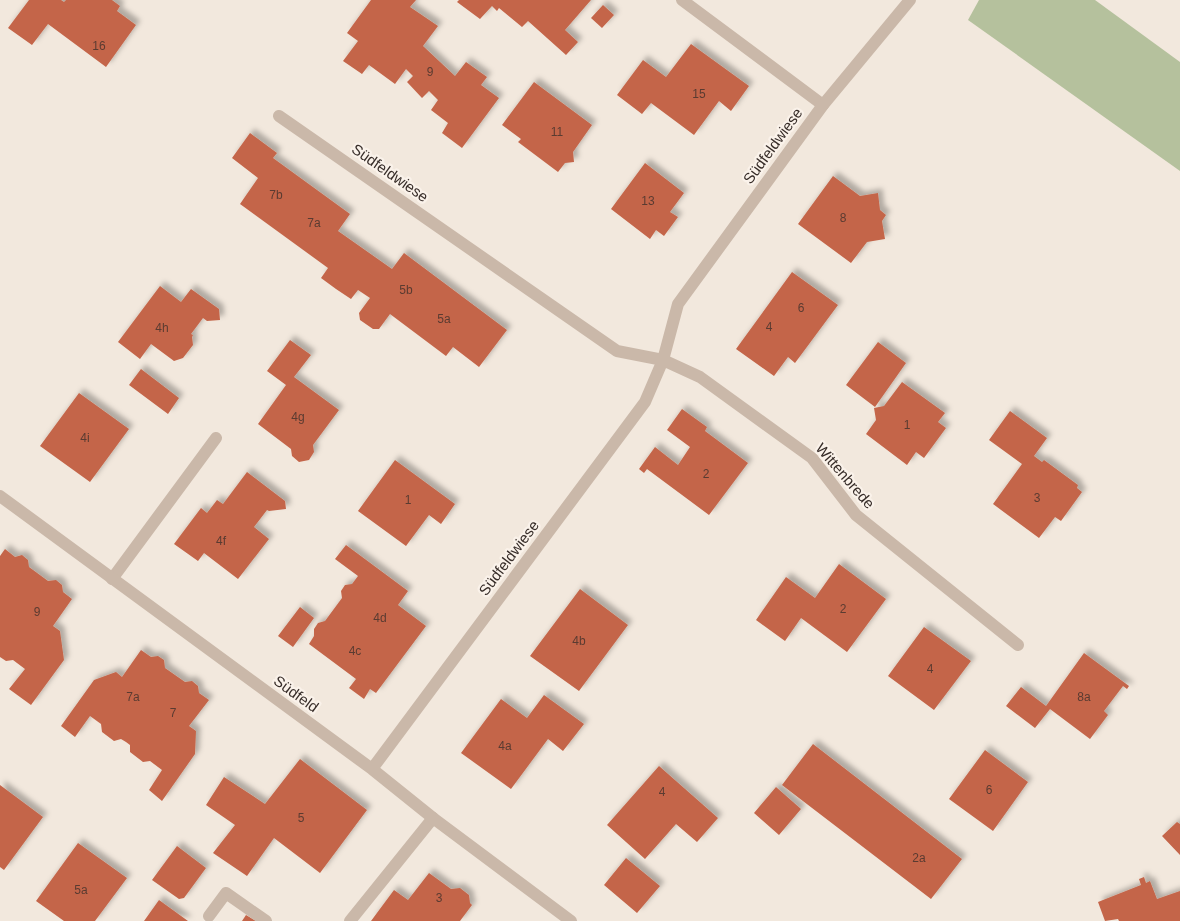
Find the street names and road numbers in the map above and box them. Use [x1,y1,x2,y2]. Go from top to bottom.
street label: Südfeldwiese [739,105,806,187]
street label: Südfeldwiese [349,140,432,205]
street label: Wittenbrede [812,440,878,512]
street label: Südfeldwiese [475,517,542,598]
street label: Südfeld [271,672,322,715]

